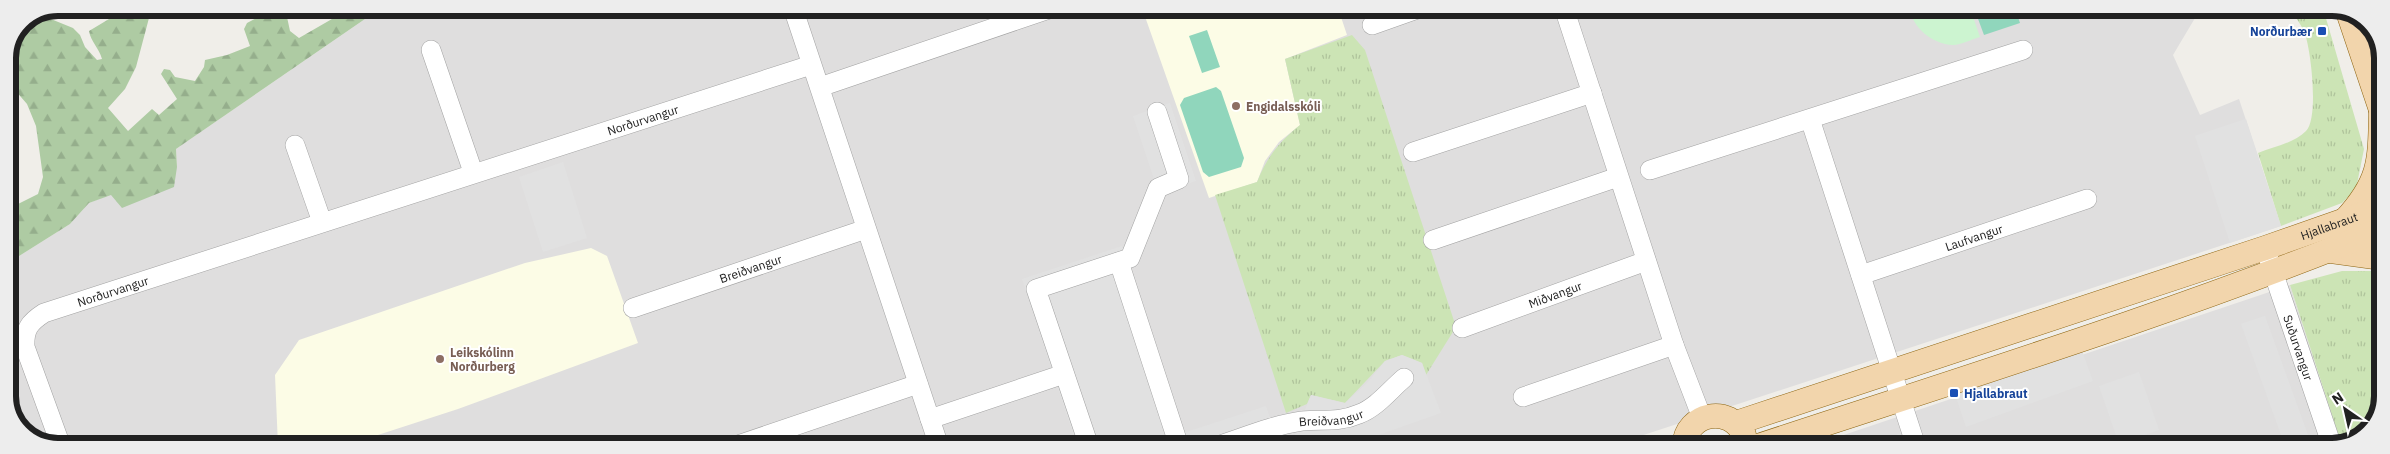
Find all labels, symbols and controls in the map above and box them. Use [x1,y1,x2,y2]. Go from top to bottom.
place label: Norðurbær [2250,24,2312,39]
marker: Norðurbær [2316,25,2328,37]
place label: Engidalsskóli [1246,99,1321,114]
marker: Engidalsskóli [1230,100,1242,112]
street label: Norðurvangur [605,101,681,138]
street label: Hjallabraut [2298,209,2360,243]
street label: Laufvangur [1943,220,2005,254]
street label: Breiðvangur [717,250,784,286]
street label: Norðurvangur [75,272,151,309]
street label: Miðvangur [1526,277,1584,311]
street label: Suðurvangur [2281,313,2317,383]
place label: Leikskólinn Norðurberg [450,345,515,374]
marker: Leikskólinn Norðurberg [434,353,446,365]
north arrow [2320,384,2370,434]
place label: Hjallabraut [1964,386,2028,401]
marker: Hjallabraut [1948,387,1960,399]
text: N [2328,388,2347,409]
street label: Breiðvangur [1298,405,1366,429]

